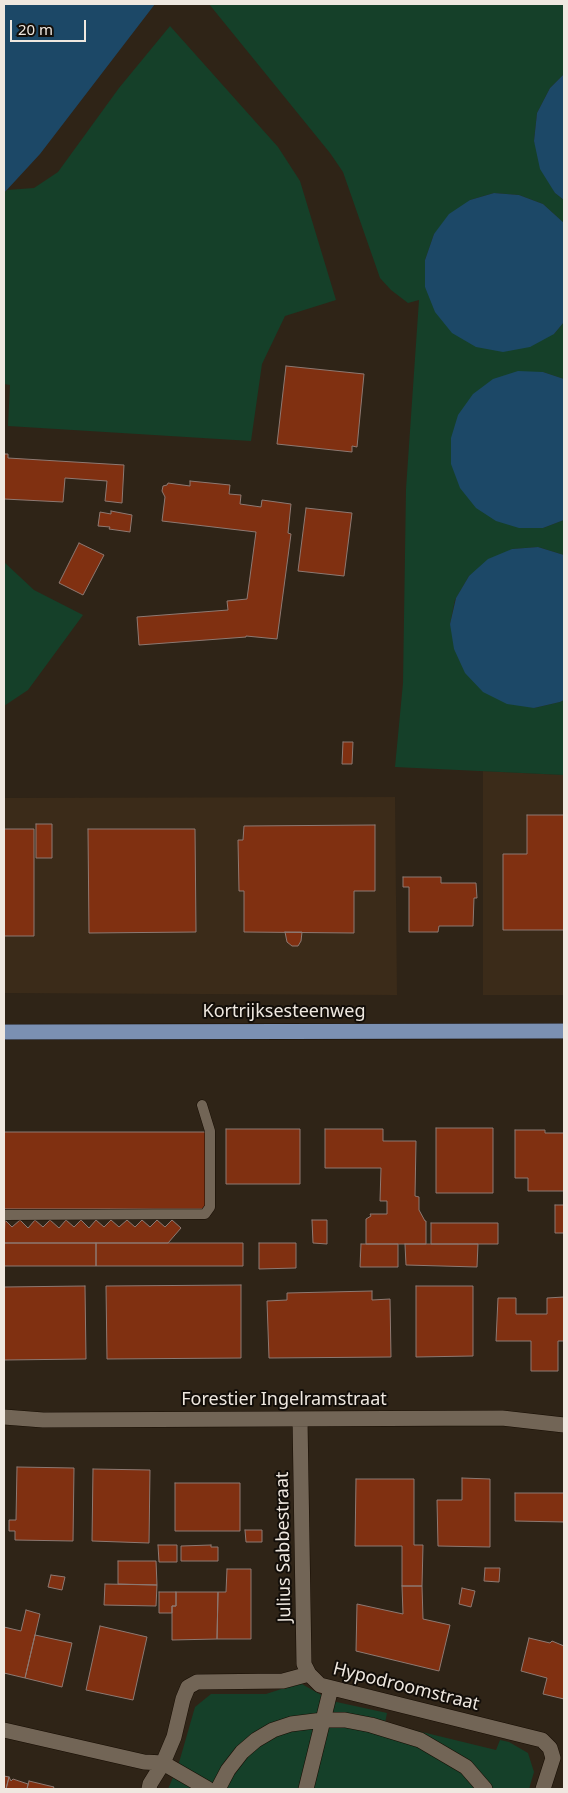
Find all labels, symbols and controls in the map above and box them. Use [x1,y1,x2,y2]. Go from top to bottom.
scale bar [12,10,89,42]
text: 20 m [18,19,53,39]
street label: Kortrijksesteenweg [203,1001,365,1023]
street label: Forestier Ingelramstraat [181,1389,387,1411]
street label: Julius Sabbestraat [272,1471,296,1623]
street label: Hypodroomstraat [331,1658,481,1716]

